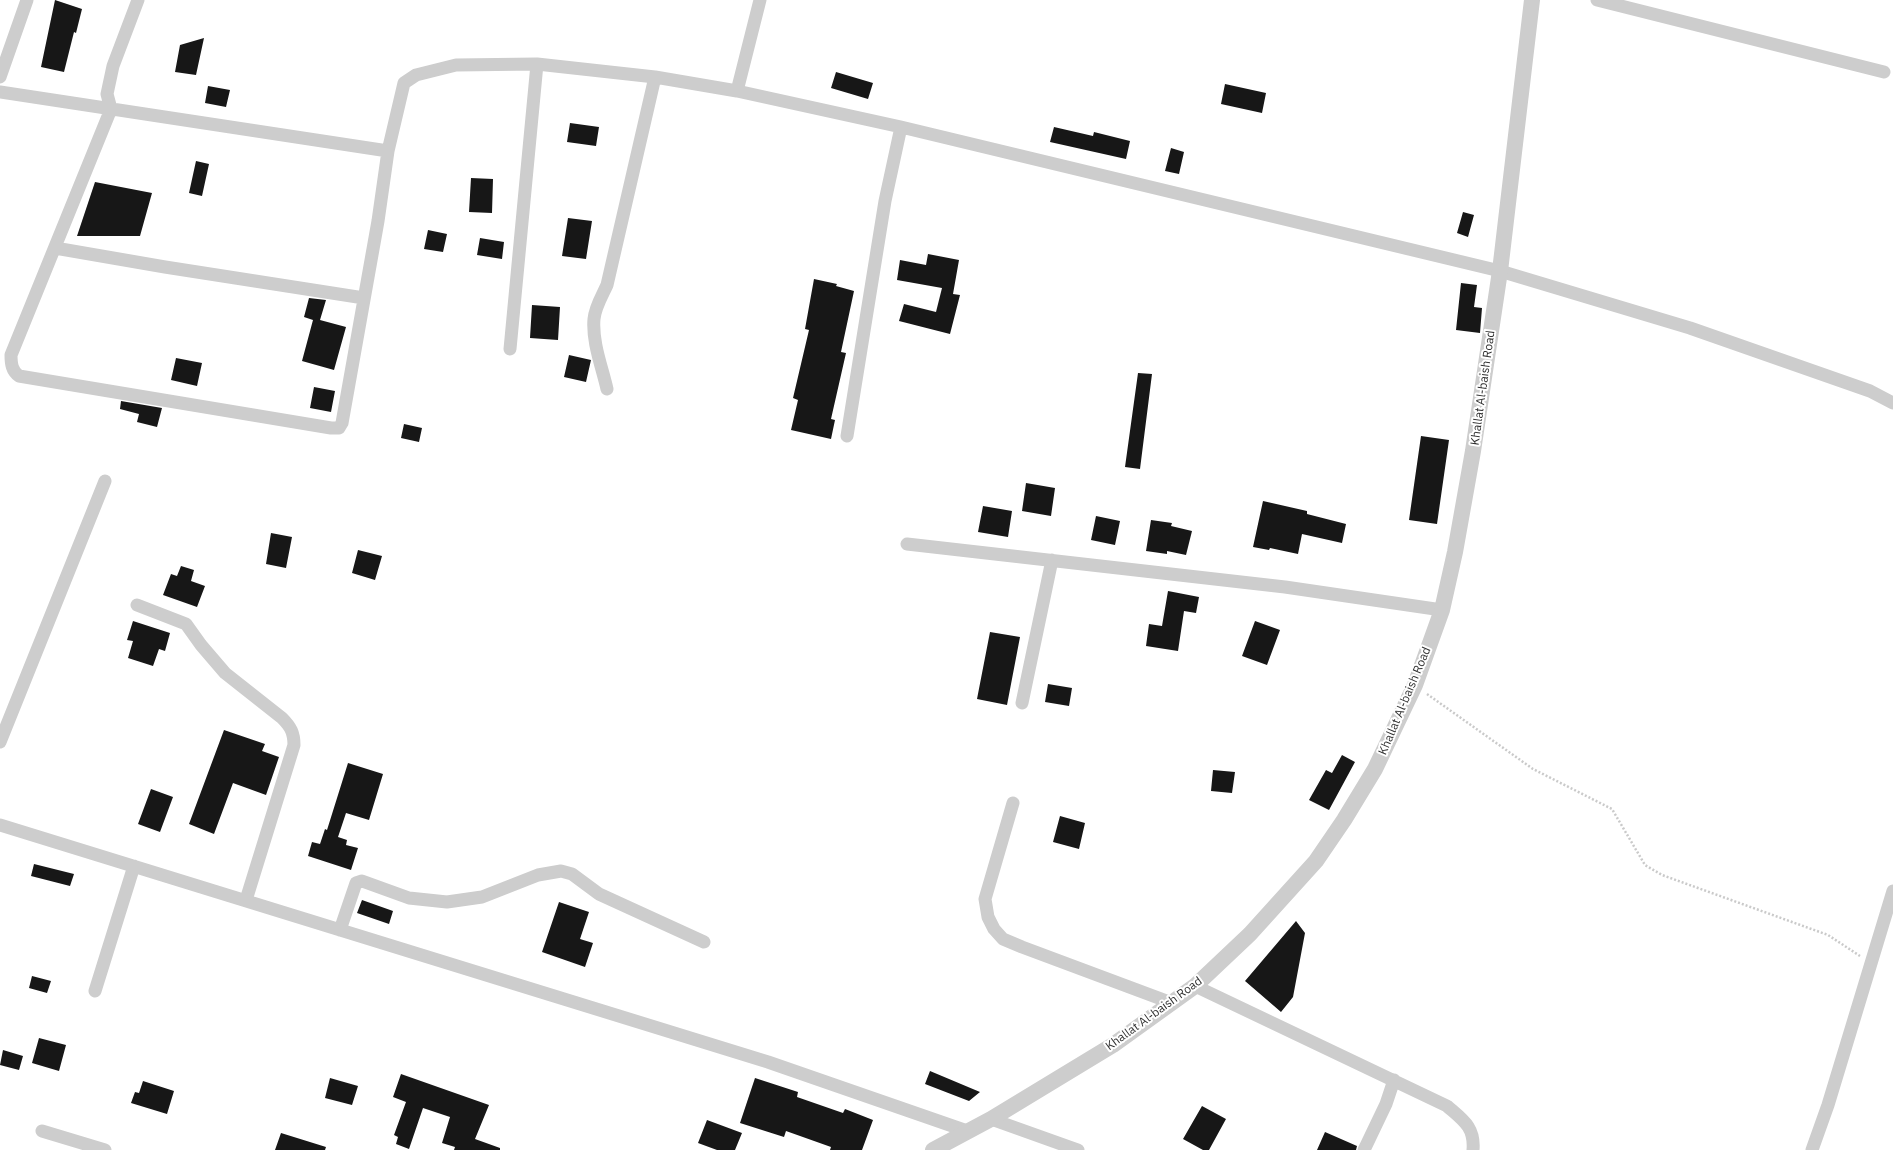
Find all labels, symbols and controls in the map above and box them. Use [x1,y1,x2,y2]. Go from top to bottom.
street label: Khallat Al-baish Road [1468,330,1498,446]
street label: Khallat Al-baish Road [1376,645,1434,757]
street label: Khallat Al-baish Road [1103,974,1205,1054]

